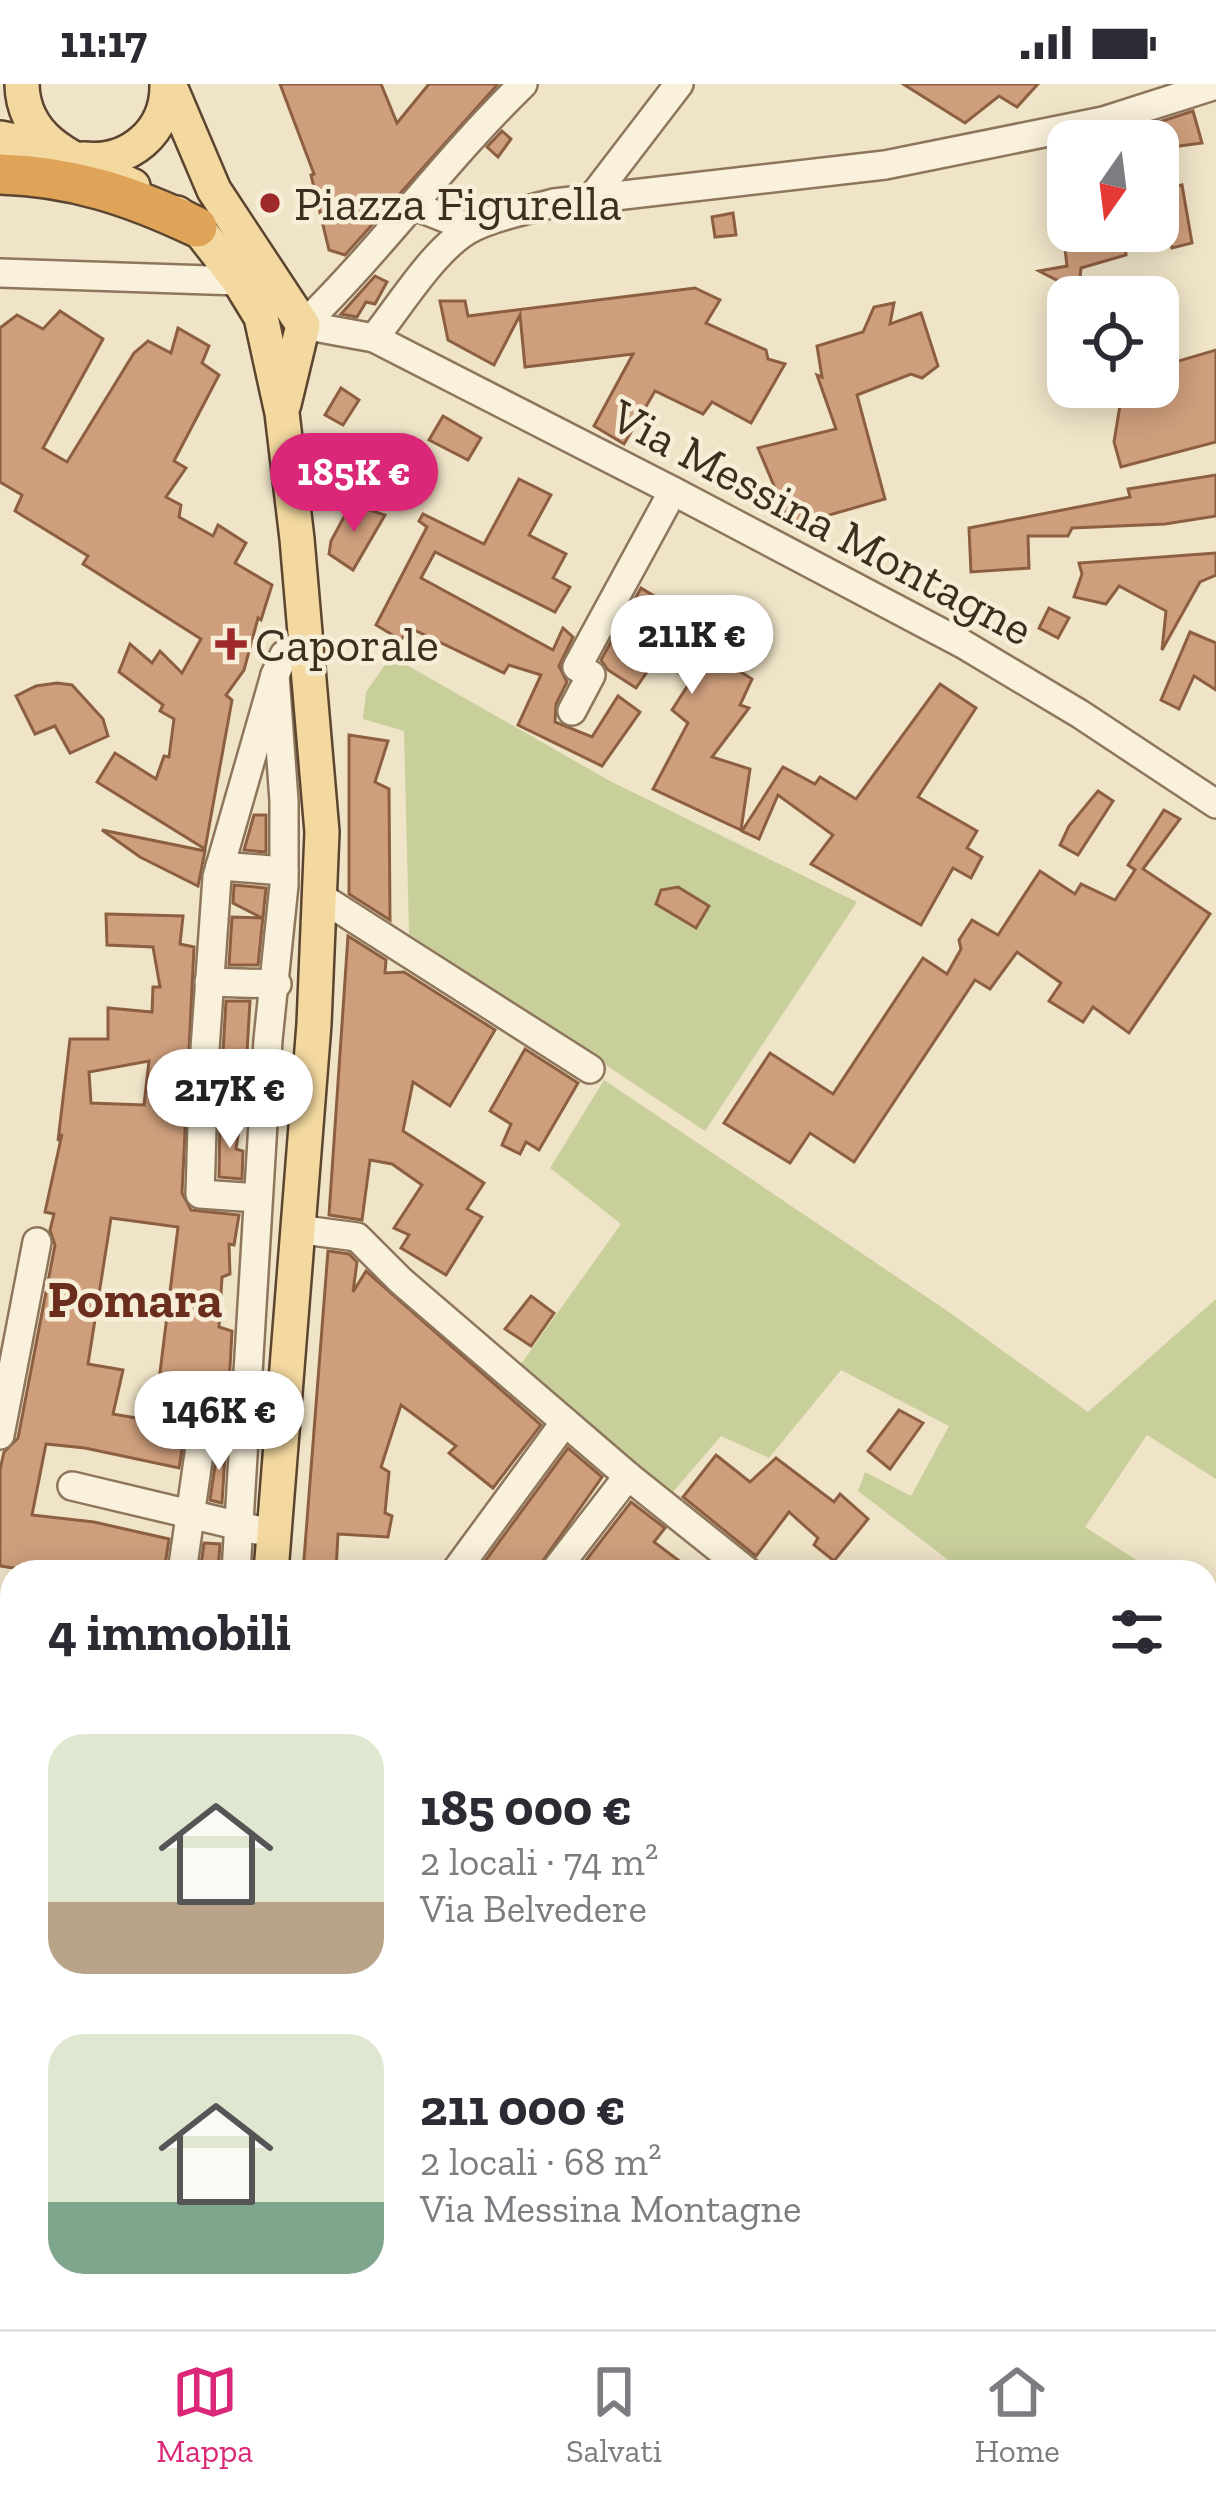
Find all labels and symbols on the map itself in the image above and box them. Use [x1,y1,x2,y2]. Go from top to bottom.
north arrow [1047,120,1179,252]
place label: Piazza Figurella [294,175,622,232]
marker: Piazza Figurella [257,190,283,216]
street label: Via Messina Montagne [601,386,1043,657]
pin: 185K € [256,433,452,535]
pin: 211K € [594,595,790,697]
place label: Caporale [255,616,439,673]
marker: Caporale [218,631,244,657]
pin: 217K € [132,1049,328,1151]
district label: Pomara [47,1269,223,1330]
pin: 146K € [121,1371,317,1473]

